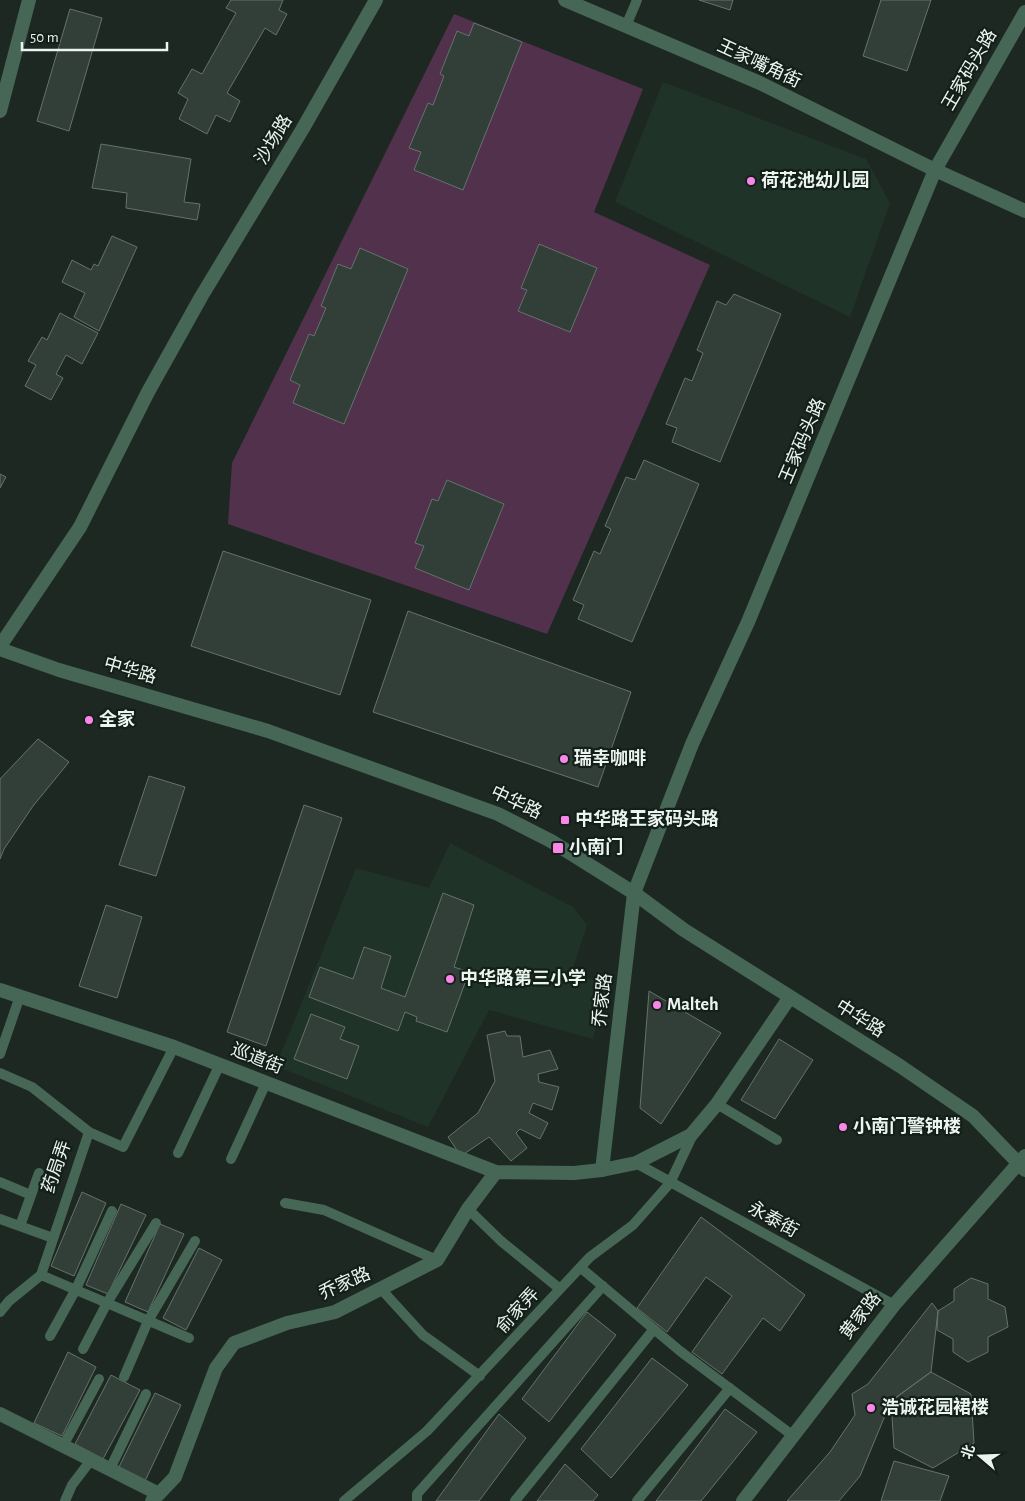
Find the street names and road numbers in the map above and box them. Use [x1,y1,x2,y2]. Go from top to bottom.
street label: 王家码头路 [938,26,1000,113]
street label: 王家嘴角街 [714,35,804,91]
street label: 沙场路 [251,111,296,168]
street label: 王家码头路 [775,395,829,486]
street label: 中华路 [102,653,159,687]
street label: 中华路 [488,782,545,823]
street label: 乔家路 [589,972,615,1028]
street label: 中华路 [832,995,889,1041]
street label: 巡道街 [229,1039,286,1077]
street label: 药局弄 [38,1138,74,1195]
street label: 永泰街 [745,1197,802,1241]
street label: 乔家路 [316,1263,373,1303]
street label: 俞家弄 [492,1284,543,1337]
street label: 黄家路 [836,1288,885,1343]

